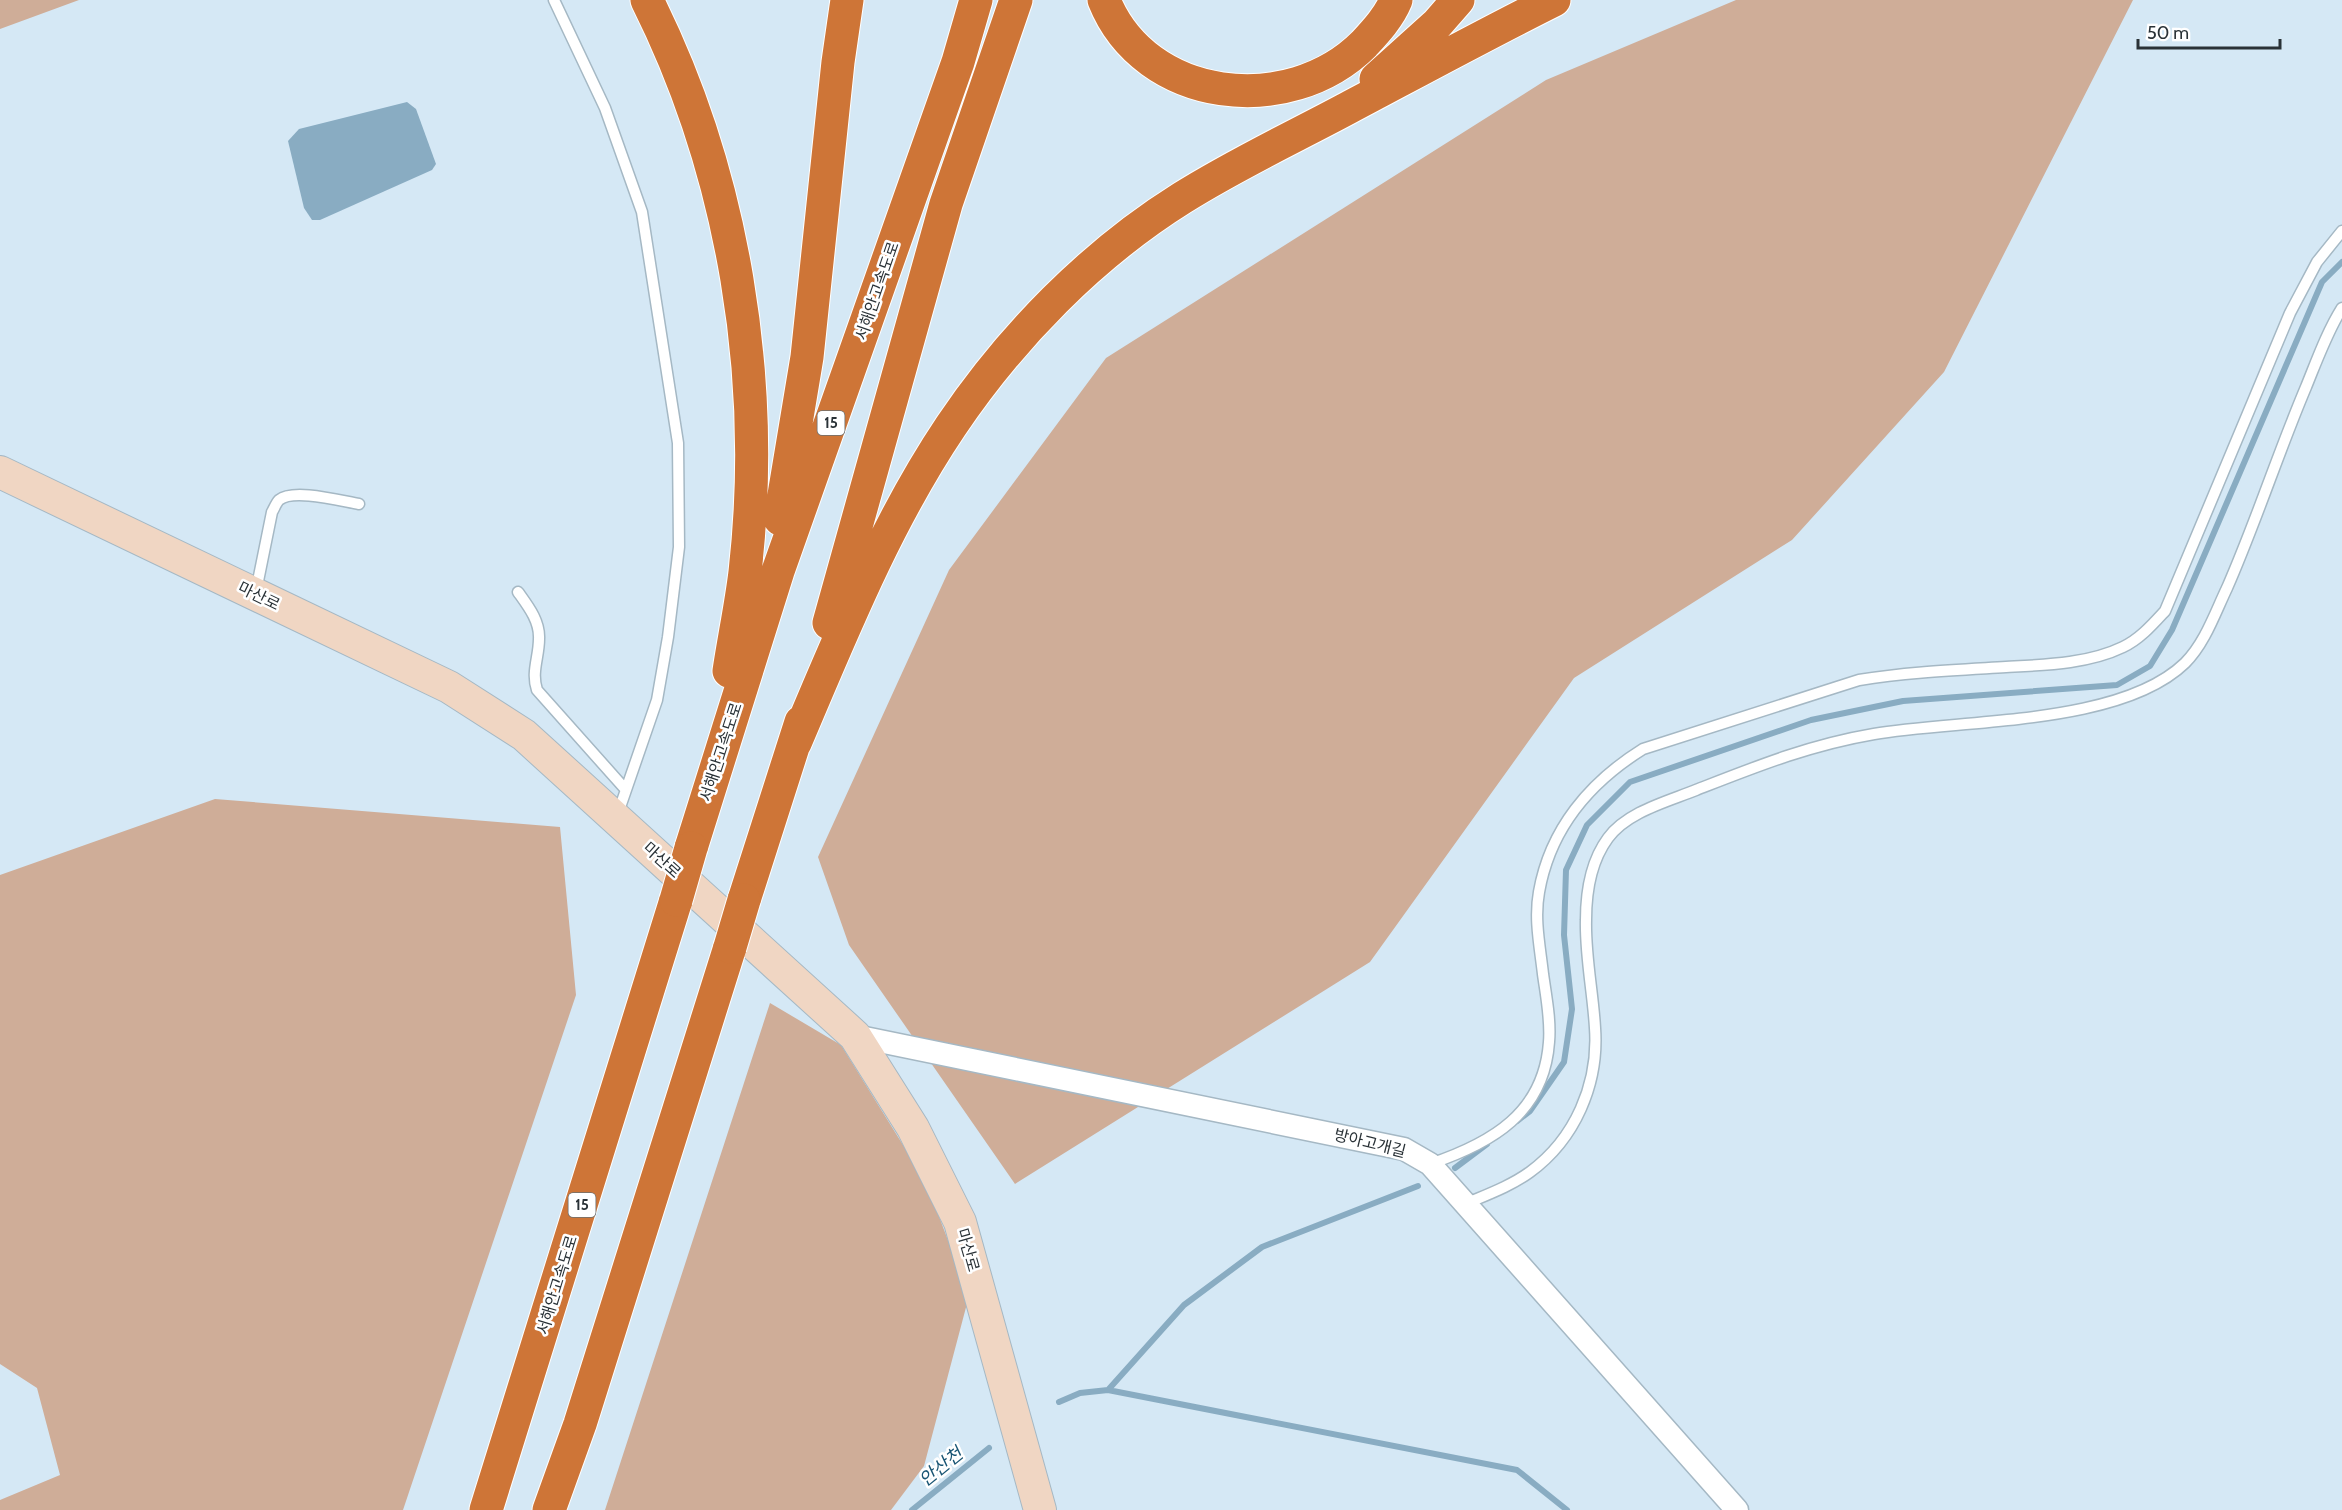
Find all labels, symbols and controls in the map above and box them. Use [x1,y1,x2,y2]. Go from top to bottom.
scale bar [2138,12,2280,50]
text: 50 m [2147,22,2189,44]
street label: 서해안고속도로 [851,239,903,343]
road number: 15 [818,411,844,435]
street label: 마산로 [235,578,283,614]
street label: 서해안고속도로 [696,700,746,804]
street label: 마산로 [639,838,685,882]
street label: 방아고개길 [1332,1125,1408,1161]
road number: 15 [568,1193,596,1217]
street label: 마산로 [953,1226,983,1274]
street label: 서해안고속도로 [533,1233,581,1337]
water label: 안산천 [915,1441,969,1491]

